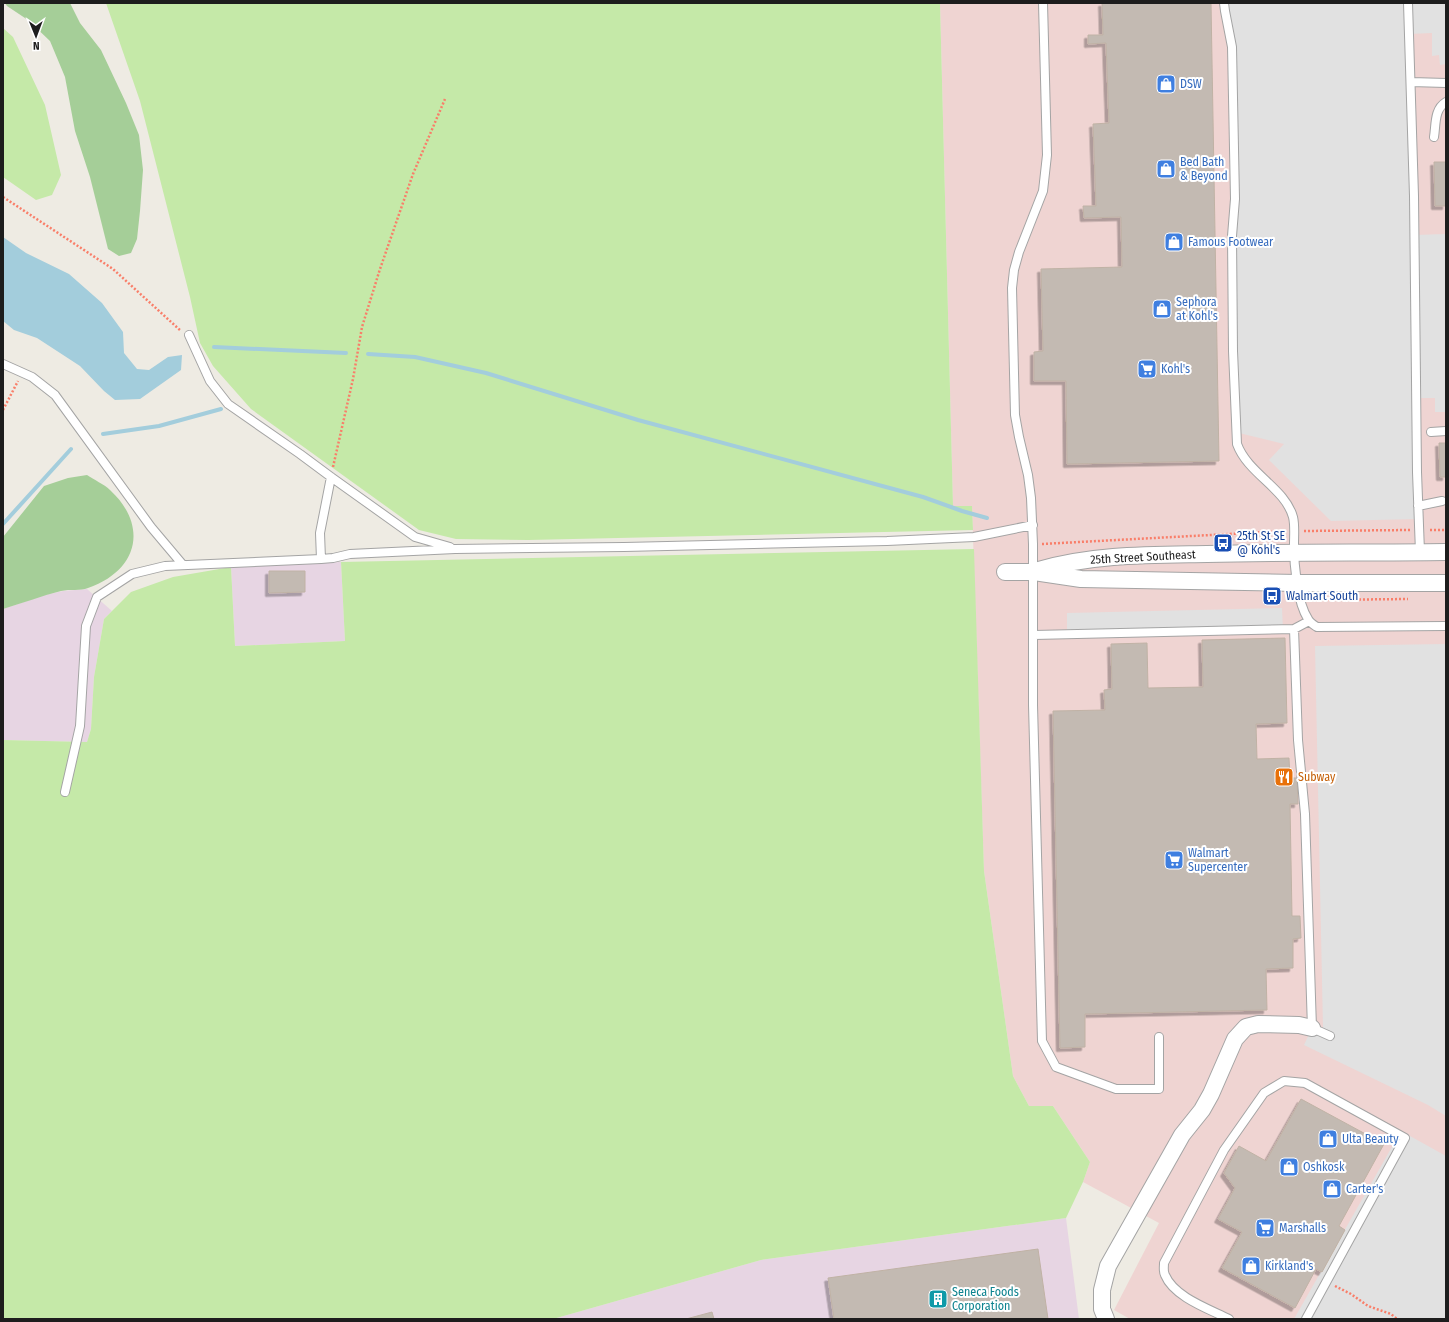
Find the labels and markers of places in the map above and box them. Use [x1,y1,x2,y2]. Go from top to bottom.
shop icon: DSW [1155,73,1177,95]
place label: DSW [1180,77,1202,91]
place label: Bed Bath & Beyond [1180,155,1228,183]
shop icon: Bed Bath & Beyond [1155,158,1177,180]
shop icon: Famous Footwear [1163,231,1185,253]
place label: Famous Footwear [1188,235,1274,249]
place label: Sephora at Kohl's [1176,295,1218,323]
shop icon: Sephora at Kohl's [1151,298,1173,320]
supermarket icon: Kohl's [1136,358,1158,380]
place label: Kohl's [1161,362,1190,376]
place label: 25th St SE @ Kohl's [1237,529,1285,557]
bus stop icon: 25th St SE @ Kohl's [1212,532,1234,554]
bus stop icon: Walmart South [1261,585,1283,607]
place label: Walmart South [1286,589,1358,603]
restaurant icon: Subway [1273,766,1295,788]
place label: Subway [1298,770,1336,784]
place label: Walmart Supercenter [1188,846,1248,874]
supermarket icon: Walmart Supercenter [1163,849,1185,871]
shop icon: Ulta Beauty [1317,1128,1339,1150]
place label: Ulta Beauty [1342,1132,1399,1146]
shop icon: Oshkosk [1278,1156,1300,1178]
place label: Oshkosk [1303,1160,1345,1174]
shop icon: Carter's [1321,1178,1343,1200]
place label: Carter's [1346,1182,1383,1196]
supermarket icon: Marshalls [1254,1217,1276,1239]
place label: Marshalls [1279,1221,1326,1235]
shop icon: Kirkland's [1240,1255,1262,1277]
place label: Kirkland's [1265,1259,1313,1273]
place label: Seneca Foods Corporation [952,1285,1019,1313]
building icon: Seneca Foods Corporation [927,1288,949,1310]

